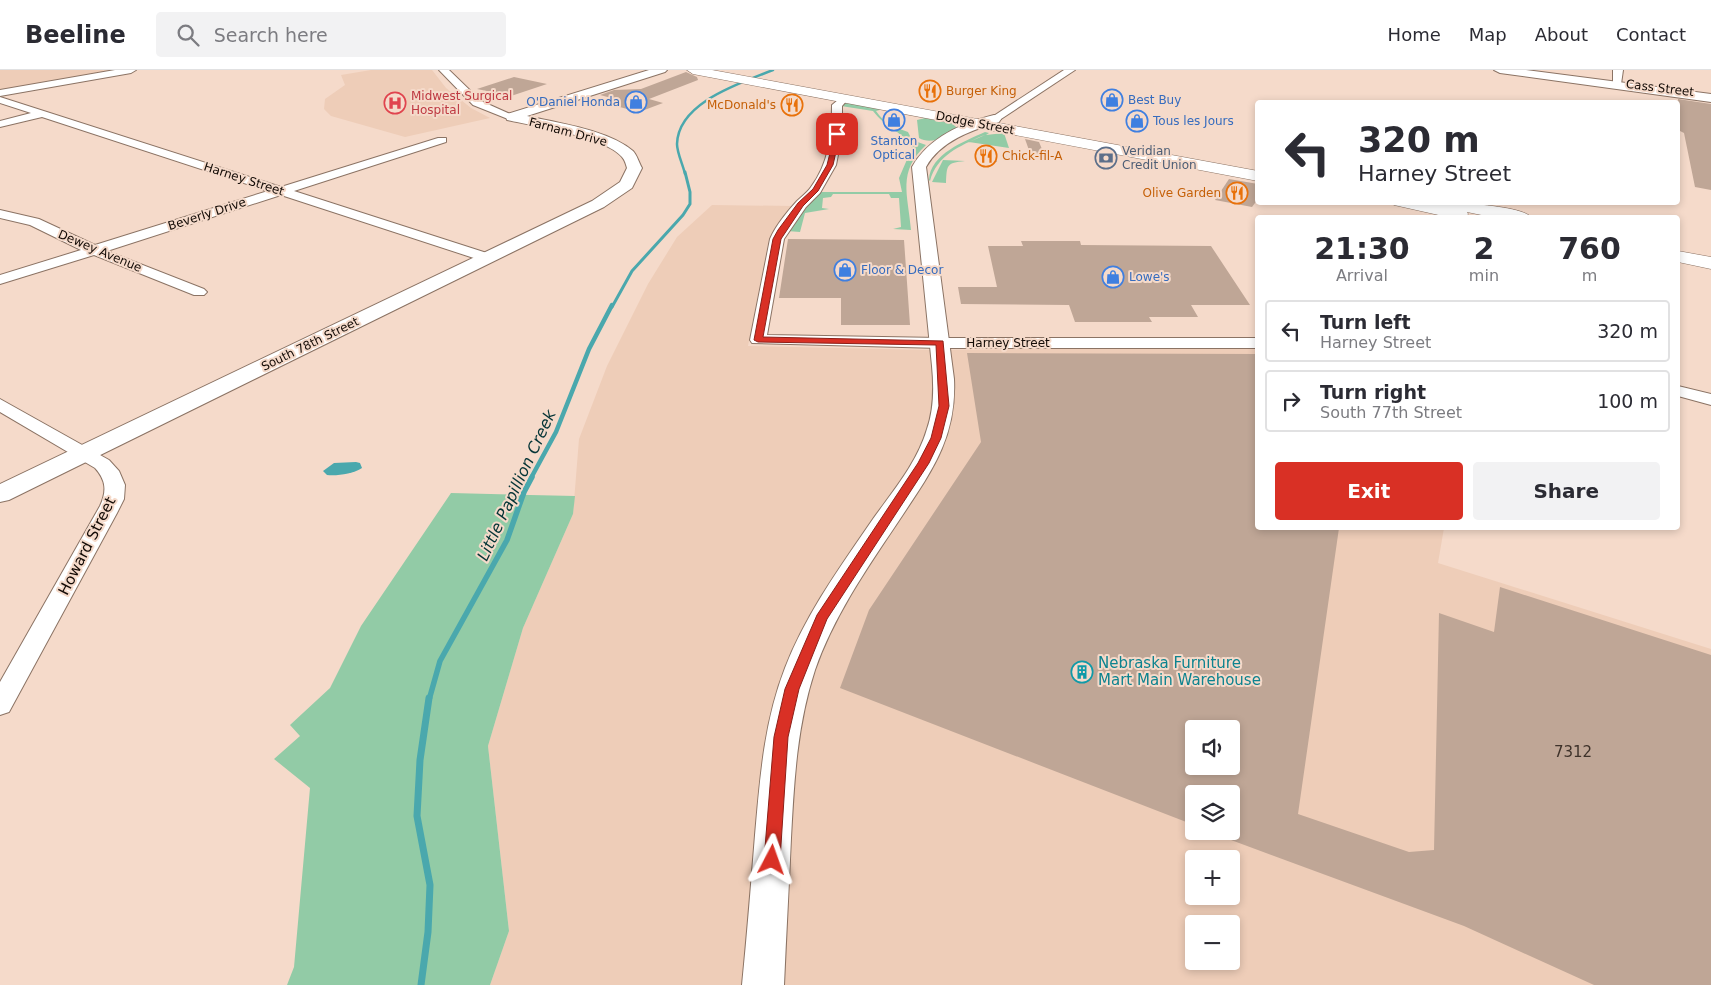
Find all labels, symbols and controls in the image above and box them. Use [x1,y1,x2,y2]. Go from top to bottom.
search box [156,12,506,57]
text: Beeline [25,21,126,49]
icon: search [174,21,202,49]
text: Search here [214,24,328,46]
text: Home [1388,24,1441,45]
text: Map [1469,24,1507,45]
text: About [1535,24,1588,45]
text: Contact [1616,24,1686,45]
street label: Cass Street [1625,77,1695,99]
restaurant icon: Burger King [918,79,942,103]
place label: Burger King [946,84,1017,98]
shop icon: Best Buy [1100,88,1124,112]
place label: Midwest Surgical Hospital [411,89,512,117]
shop icon: O'Daniel Honda [624,90,648,114]
hospital icon: Midwest Surgical Hospital [383,91,407,115]
restaurant icon: McDonald's [780,93,804,117]
place label: Best Buy [1128,93,1181,107]
place label: O'Daniel Honda [526,95,620,109]
place label: McDonald's [707,98,776,112]
shop icon: Stanton Optical [882,108,906,132]
street label: Dodge Street [935,109,1016,138]
shop icon: Tous les Jours [1125,109,1149,133]
pin [816,113,858,155]
place label: Tous les Jours [1152,114,1234,128]
street label: Farnam Drive [527,115,609,149]
icon: arrive [823,120,851,148]
icon: left [1275,120,1340,185]
text: 320 m [1358,120,1480,160]
place label: Stanton Optical [871,134,917,162]
restaurant icon: Chick-fil-A [974,144,998,168]
place label: Veridian Credit Union [1122,144,1197,172]
bank icon: Veridian Credit Union [1094,146,1118,170]
place label: Chick-fil-A [1002,149,1063,163]
street label: Harney Street [202,159,286,199]
text: Harney Street [1358,161,1511,186]
restaurant icon: Olive Garden [1225,181,1249,205]
place label: Olive Garden [1143,186,1221,200]
street label: Beverly Drive [166,195,248,233]
street label: Dewey Avenue [56,227,144,275]
text: 21:30 [1314,231,1410,266]
text: 2 [1473,231,1494,266]
text: 760 [1558,231,1621,266]
shop icon: Floor & Decor [833,258,857,282]
place label: Floor & Decor [861,263,943,277]
shop icon: Lowe's [1101,265,1125,289]
text: Arrival [1336,266,1388,285]
text: min [1469,266,1499,285]
text: m [1582,266,1597,285]
place label: Lowe's [1129,270,1170,284]
text: Turn left [1320,311,1411,333]
street label: South 78th Street [259,314,361,374]
icon: left [1277,317,1305,345]
text: 320 m [1597,320,1658,342]
text: Harney Street [1320,333,1431,352]
street label: Harney Street [966,336,1050,350]
text: Turn right [1320,381,1426,403]
icon: right [1277,387,1305,415]
text: 100 m [1597,390,1658,412]
text: South 77th Street [1320,403,1462,422]
water label: Little Papillion Creek [473,406,560,564]
button: Exit [1275,462,1463,520]
button: Share [1473,462,1660,520]
street label: Howard Street [55,494,120,598]
place label: Nebraska Furniture Mart Main Warehouse [1098,654,1261,689]
building icon: Nebraska Furniture Mart Main Warehouse [1070,660,1094,684]
map controls [1185,720,1240,970]
button: sound [1185,720,1240,775]
house number: 7312 [1554,743,1592,761]
button: layers [1185,785,1240,840]
position arrow [745,833,797,885]
button: + [1185,850,1240,905]
button: − [1185,915,1240,970]

